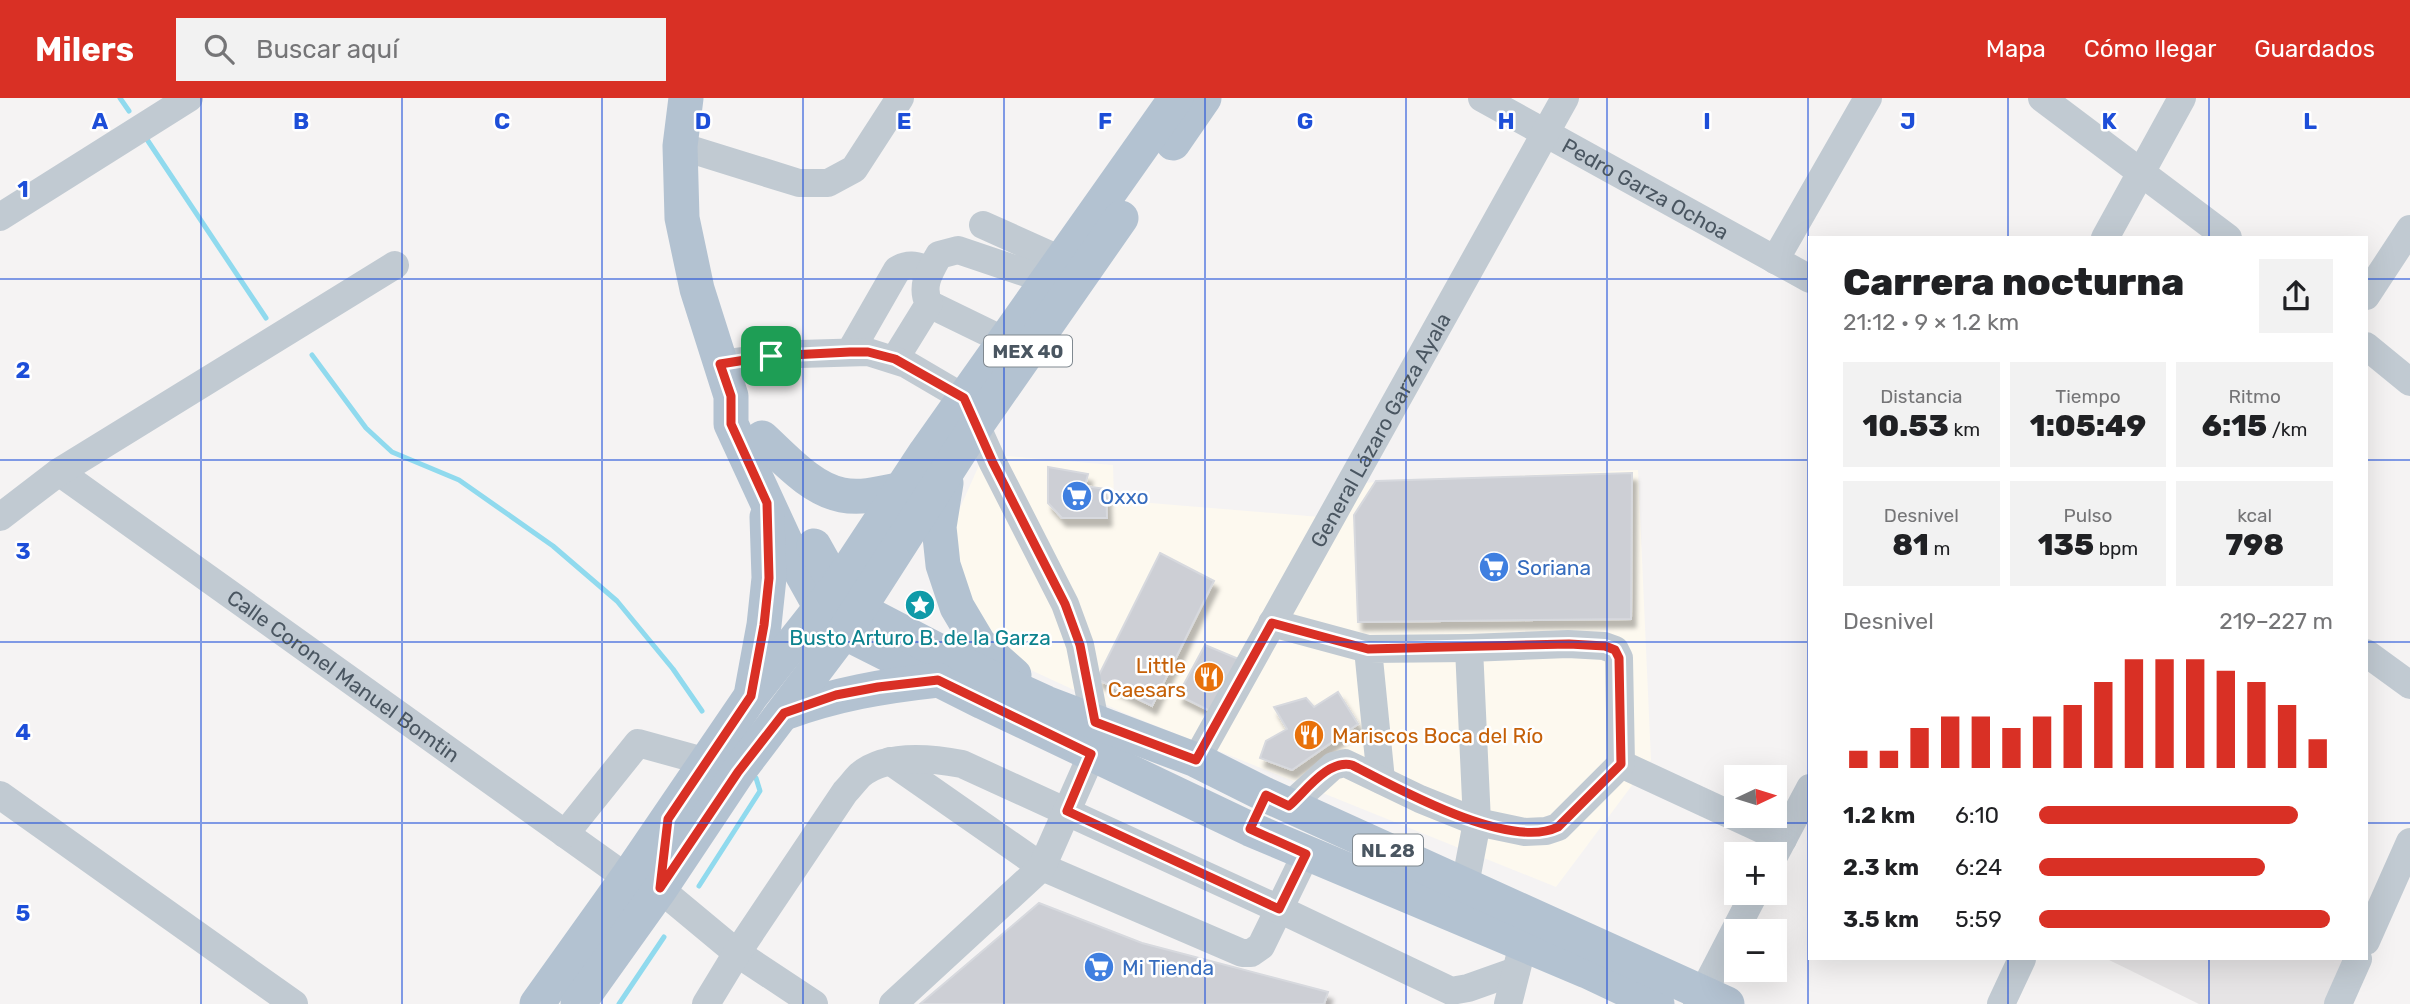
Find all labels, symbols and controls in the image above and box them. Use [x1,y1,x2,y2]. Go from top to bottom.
search box [176,18,666,81]
text: Milers [35,30,134,69]
icon: search [200,30,238,68]
text: Buscar aquí [256,34,398,65]
text: Mapa [1986,35,2046,63]
text: Cómo llegar [2084,35,2216,63]
text: Guardados [2254,35,2375,63]
text: A [92,107,109,135]
text: B [293,107,309,135]
text: C [494,107,510,135]
text: D [695,107,711,135]
text: E [897,107,911,135]
text: F [1098,107,1112,135]
text: G [1297,107,1313,135]
text: H [1497,107,1515,135]
text: I [1703,107,1711,135]
text: J [1900,107,1916,135]
text: K [2101,107,2117,135]
text: L [2303,107,2317,135]
street label: Pedro Garza Ochoa [1558,132,1733,244]
text: 1 [17,175,29,203]
text: Carrera nocturna [1843,259,2184,305]
button: share [2259,259,2333,333]
street label: General Lázaro Garza Ayala [1305,308,1455,551]
text: 21:12 · 9 × 1.2 km [1843,308,2019,336]
pin [741,326,801,386]
road number: MEX 40 [984,336,1072,366]
icon: arrive [752,337,790,375]
text: 2 [16,356,30,384]
text: Distancia [1880,385,1963,408]
text: Tiempo [2055,385,2121,408]
text: Ritmo [2229,385,2281,408]
text: 10.53 [1863,408,1949,444]
text: 1:05:49 [2030,408,2146,444]
text: 6:15 [2202,408,2267,444]
text: km [1949,418,1980,441]
text: /km [2267,418,2308,441]
supermarket icon: Oxxo [1060,479,1094,513]
place label: Oxxo [1100,484,1149,509]
text: Desnivel [1884,504,1959,527]
text: Pulso [2064,504,2112,527]
text: kcal [2237,504,2272,527]
text: 81 [1892,527,1929,563]
text: 135 [2038,527,2094,563]
text: 798 [2225,527,2284,563]
text: 3 [15,537,31,565]
text: m [1929,537,1950,560]
text: bpm [2094,537,2138,560]
supermarket icon: Soriana [1477,550,1511,584]
place label: Soriana [1517,555,1591,580]
street label: Calle Coronel Manuel Bomtin [223,584,465,767]
place icon: Busto Arturo B. de la Garza [903,588,937,622]
text: Desnivel [1843,607,1934,635]
text: 219–227 m [2219,607,2333,635]
place label: Busto Arturo B. de la Garza [789,625,1051,650]
place label: Little Caesars [1108,653,1186,702]
restaurant icon: Little Caesars [1192,660,1226,694]
text: 4 [15,718,31,746]
restaurant icon: Mariscos Boca del Río [1292,718,1326,752]
place label: Mariscos Boca del Río [1332,723,1543,748]
north arrow [1724,765,1787,828]
map controls [1724,765,1787,982]
text: 1.2 km [1843,801,1915,829]
text: 6:10 [1955,801,1999,829]
road number: NL 28 [1353,834,1423,866]
button: + [1724,842,1787,905]
text: 2.3 km [1843,853,1919,881]
text: 6:24 [1955,853,2002,881]
text: 5 [16,899,31,927]
text: 3.5 km [1843,905,1919,933]
text: 5:59 [1955,905,2002,933]
button: − [1724,919,1787,982]
supermarket icon: Mi Tienda [1082,950,1116,984]
place label: Mi Tienda [1122,955,1214,980]

